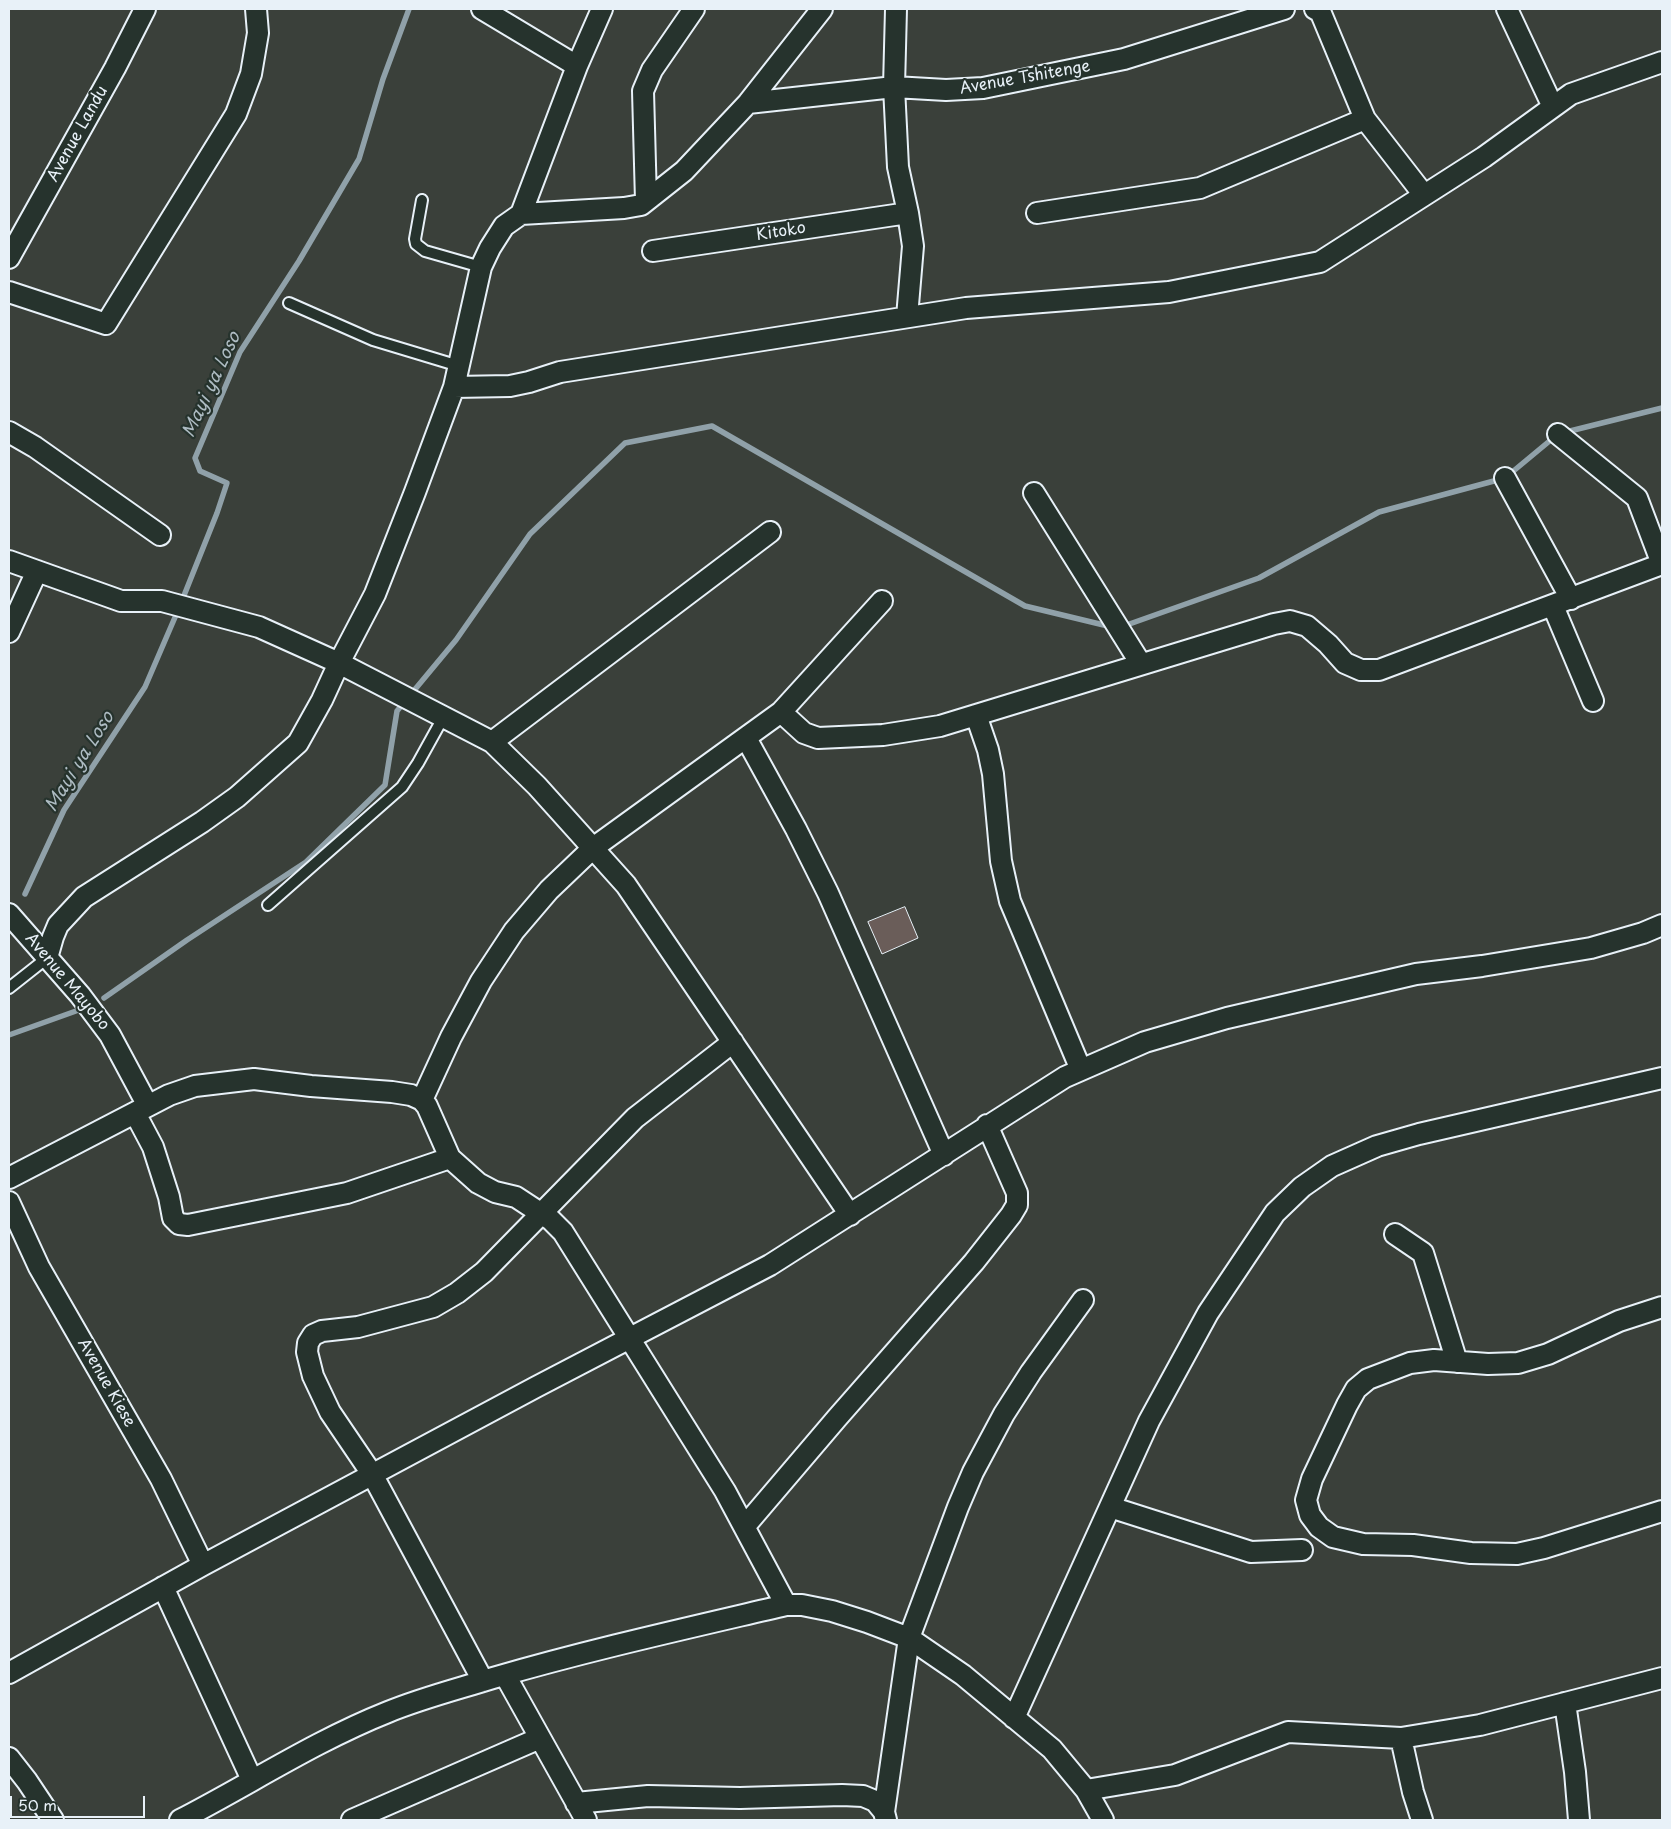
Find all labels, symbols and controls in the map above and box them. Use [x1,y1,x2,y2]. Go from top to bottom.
street label: Avenue Tshitenge [958,57,1092,99]
street label: Avenue Landu [44,83,112,185]
street label: Kitoko [755,219,807,245]
water label: Mayi ya Loso [178,329,246,441]
water label: Mayi ya Loso [41,708,119,816]
street label: Avenue Mayobo [21,929,113,1035]
street label: Avenue Kiese [73,1335,139,1431]
scale bar [12,1786,148,1818]
text: 50 m [18,1793,57,1816]

